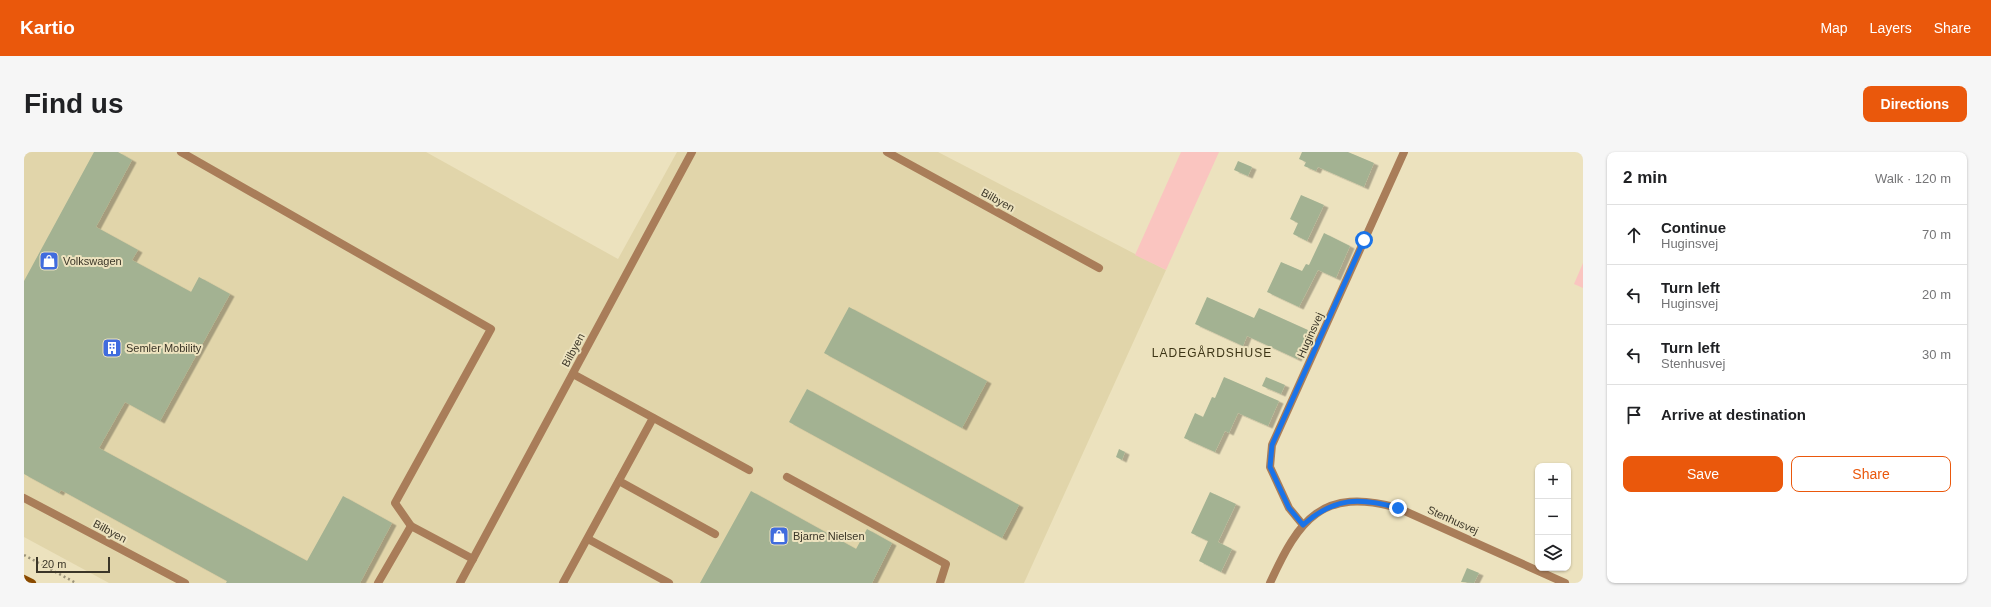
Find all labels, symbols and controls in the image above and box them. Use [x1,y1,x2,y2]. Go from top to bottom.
text: Kartio [20,17,75,38]
text: Map [1820,20,1848,36]
text: Layers [1870,20,1912,36]
text: Share [1934,20,1971,36]
button: Directions [1863,86,1967,122]
text: Find us [24,88,124,119]
text: 2 min [1623,168,1667,187]
text: Walk · 120 m [1875,171,1951,186]
street label: Bilbyen [979,186,1017,214]
text: Continue [1661,219,1726,236]
icon: ahead [1623,224,1645,246]
text: 70 m [1922,227,1951,242]
route start [1355,231,1373,249]
text: Huginsvej [1661,236,1718,251]
shop icon: Volkswagen [38,250,60,272]
place label: Volkswagen [63,255,122,267]
text: Turn left [1661,279,1720,296]
icon: left [1623,284,1645,306]
text: 20 m [1922,287,1951,302]
text: Huginsvej [1661,296,1718,311]
street label: Huginsvej [1295,310,1325,360]
street label: Bilbyen [559,331,587,369]
building icon: Semler Mobility [101,337,123,359]
text: Turn left [1661,339,1720,356]
place label: Semler Mobility [126,342,202,354]
icon: left [1623,344,1645,366]
district label: LADEGÅRDSHUSE [1152,345,1272,360]
text: 30 m [1922,347,1951,362]
text: Stenhusvej [1661,356,1725,371]
icon: arrive [1623,404,1645,426]
text: Arrive at destination [1661,406,1806,423]
button: Save [1623,456,1783,492]
button: Share [1791,456,1951,492]
map controls [1535,463,1571,571]
button: + [1535,463,1571,499]
route end [1389,499,1407,517]
button: − [1535,499,1571,535]
street label: Stenhusvej [1426,503,1480,537]
street label: Bilbyen [91,517,129,545]
shop icon: Bjarne Nielsen [768,525,790,547]
place label: Bjarne Nielsen [793,530,865,542]
button: layers [1535,535,1571,571]
scale bar [36,555,110,574]
text: 20 m [42,558,66,570]

